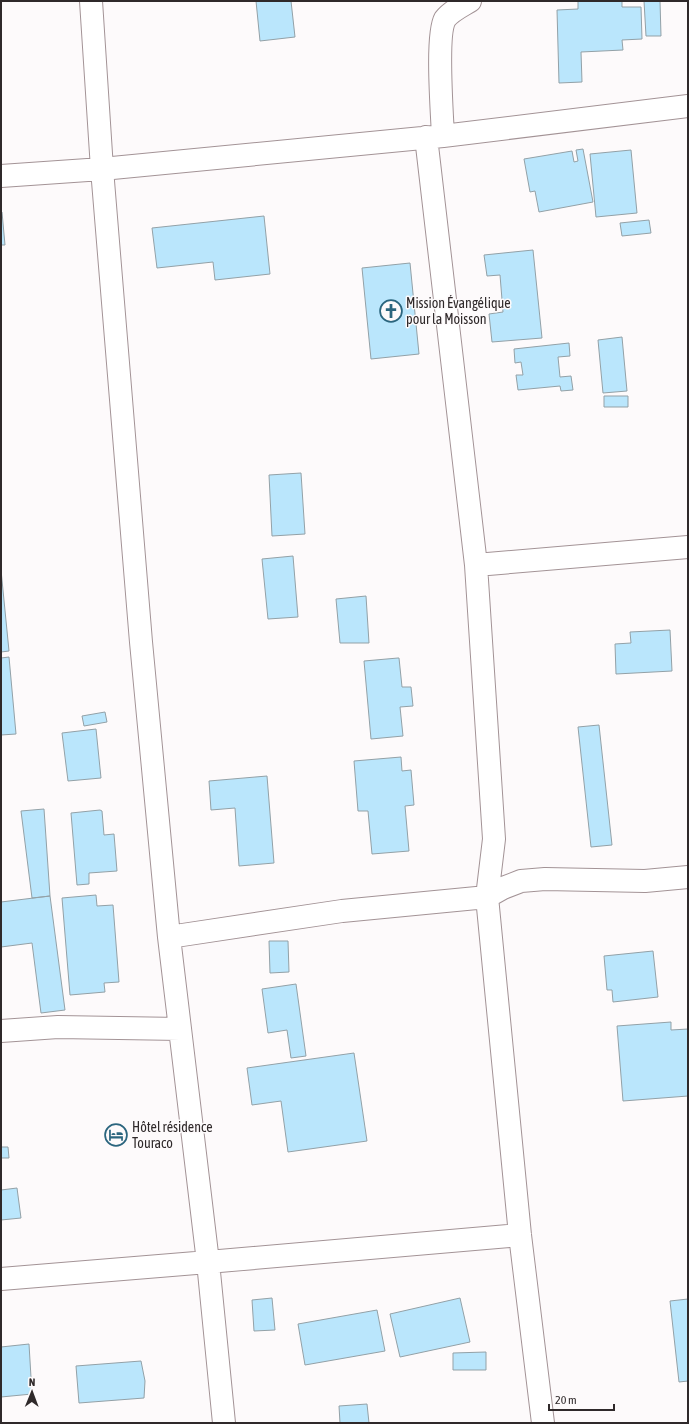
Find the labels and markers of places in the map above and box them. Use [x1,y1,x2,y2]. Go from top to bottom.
place label: Mission Évangélique pour la Moisson [406,295,511,327]
church icon: Mission Évangélique pour la Moisson [378,298,404,324]
place label: Hôtel résidence Touraco [132,1119,213,1151]
hotel icon: Hôtel résidence Touraco [103,1122,129,1148]

